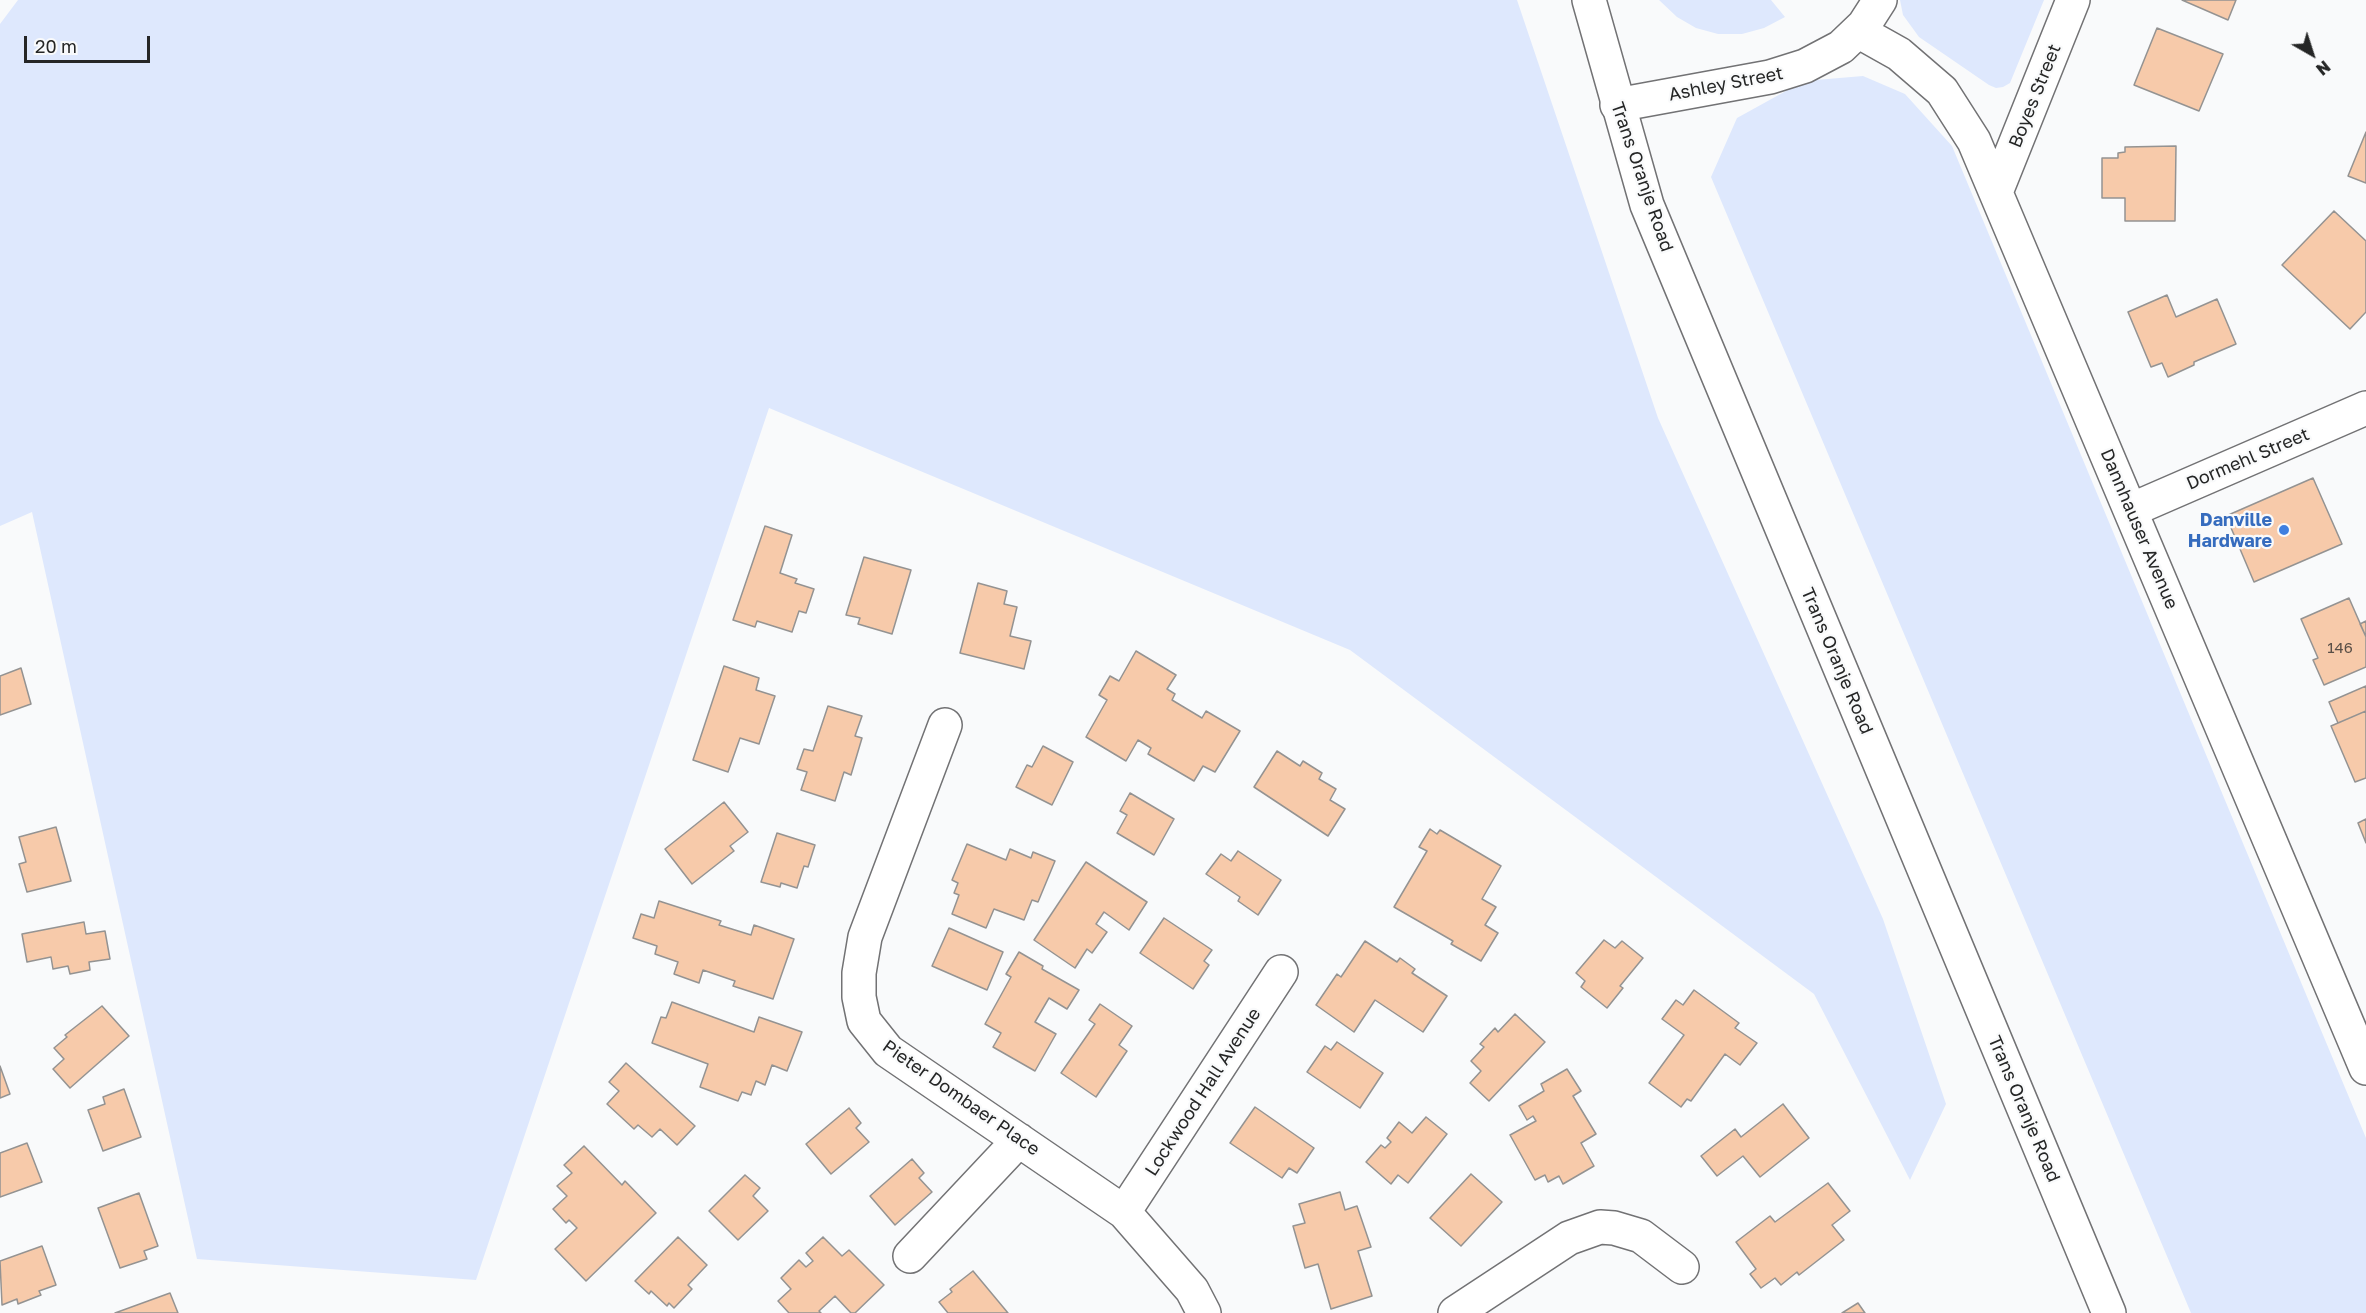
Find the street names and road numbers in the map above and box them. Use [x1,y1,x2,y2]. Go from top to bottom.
street label: Boyes Street [2004,41,2066,151]
street label: Ashley Street [1667,62,1785,106]
street label: Trans Oranje Road [1606,99,1678,255]
street label: Dormehl Street [2183,423,2313,495]
street label: Dannhauser Avenue [2095,446,2183,612]
street label: Trans Oranje Road [1796,585,1878,737]
street label: Lockwood Hall Avenue [1141,1004,1265,1180]
street label: Trans Oranje Road [1983,1033,2065,1185]
street label: Pieter Dombaer Place [878,1036,1044,1160]

